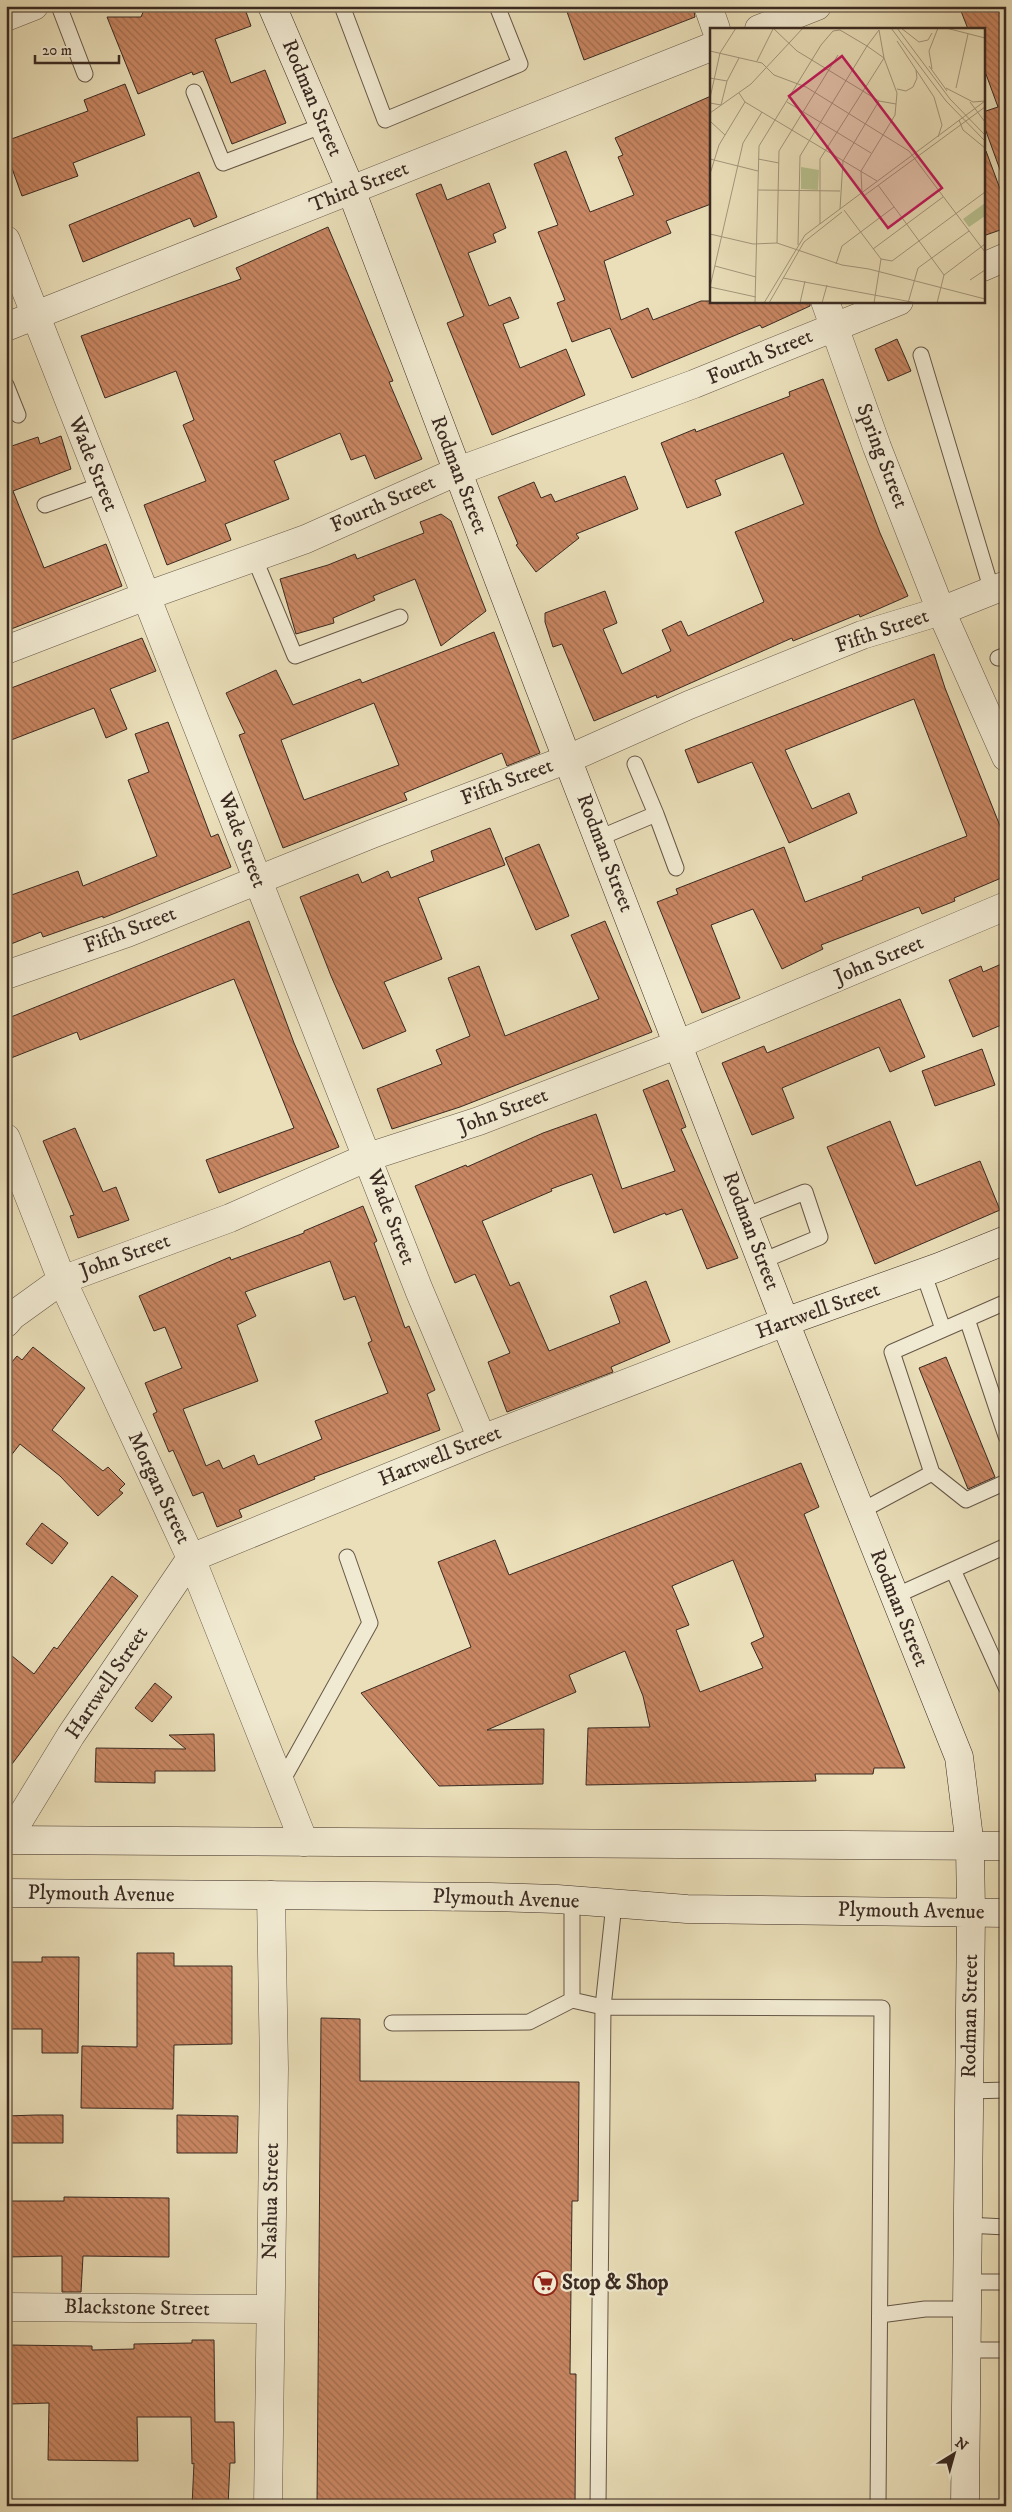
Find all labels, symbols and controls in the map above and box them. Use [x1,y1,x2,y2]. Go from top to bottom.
inset map [710,28,984,302]
scale bar [35,32,119,64]
street label: Rodman Street [276,36,348,161]
text: 20 m [42,41,72,60]
street label: Third Street [306,155,413,219]
street label: Fourth Street [703,323,817,391]
street label: Spring Street [850,400,914,512]
street label: Wade Street [62,412,124,516]
street label: Rodman Street [425,412,494,538]
street label: Fourth Street [326,469,440,539]
street label: Fifth Street [832,603,932,659]
street label: Fifth Street [457,752,557,811]
street label: Wade Street [212,788,272,892]
street label: Rodman Street [571,790,640,916]
street label: Fifth Street [80,900,180,959]
street label: John Street [829,930,928,991]
street label: John Street [452,1082,552,1141]
street label: Wade Street [361,1165,421,1269]
street label: Rodman Street [717,1168,786,1294]
street label: John Street [74,1228,174,1285]
street label: Hartwell Street [752,1276,884,1345]
street label: Hartwell Street [375,1420,505,1492]
street label: Morgan Street [122,1428,196,1549]
street label: Rodman Street [864,1545,934,1671]
street label: Hartwell Street [60,1622,154,1744]
street label: Plymouth Avenue [27,1880,175,1908]
street label: Plymouth Avenue [432,1883,580,1915]
street label: Plymouth Avenue [837,1897,985,1925]
street label: Rodman Street [956,1953,984,2078]
street label: Nashua Street [257,2142,285,2260]
supermarket icon: Stop & Shop [532,2270,558,2296]
place label: Stop & Shop [562,2270,669,2296]
street label: Blackstone Street [64,2294,210,2322]
north arrow [930,2430,980,2480]
text: N [951,2434,972,2455]

